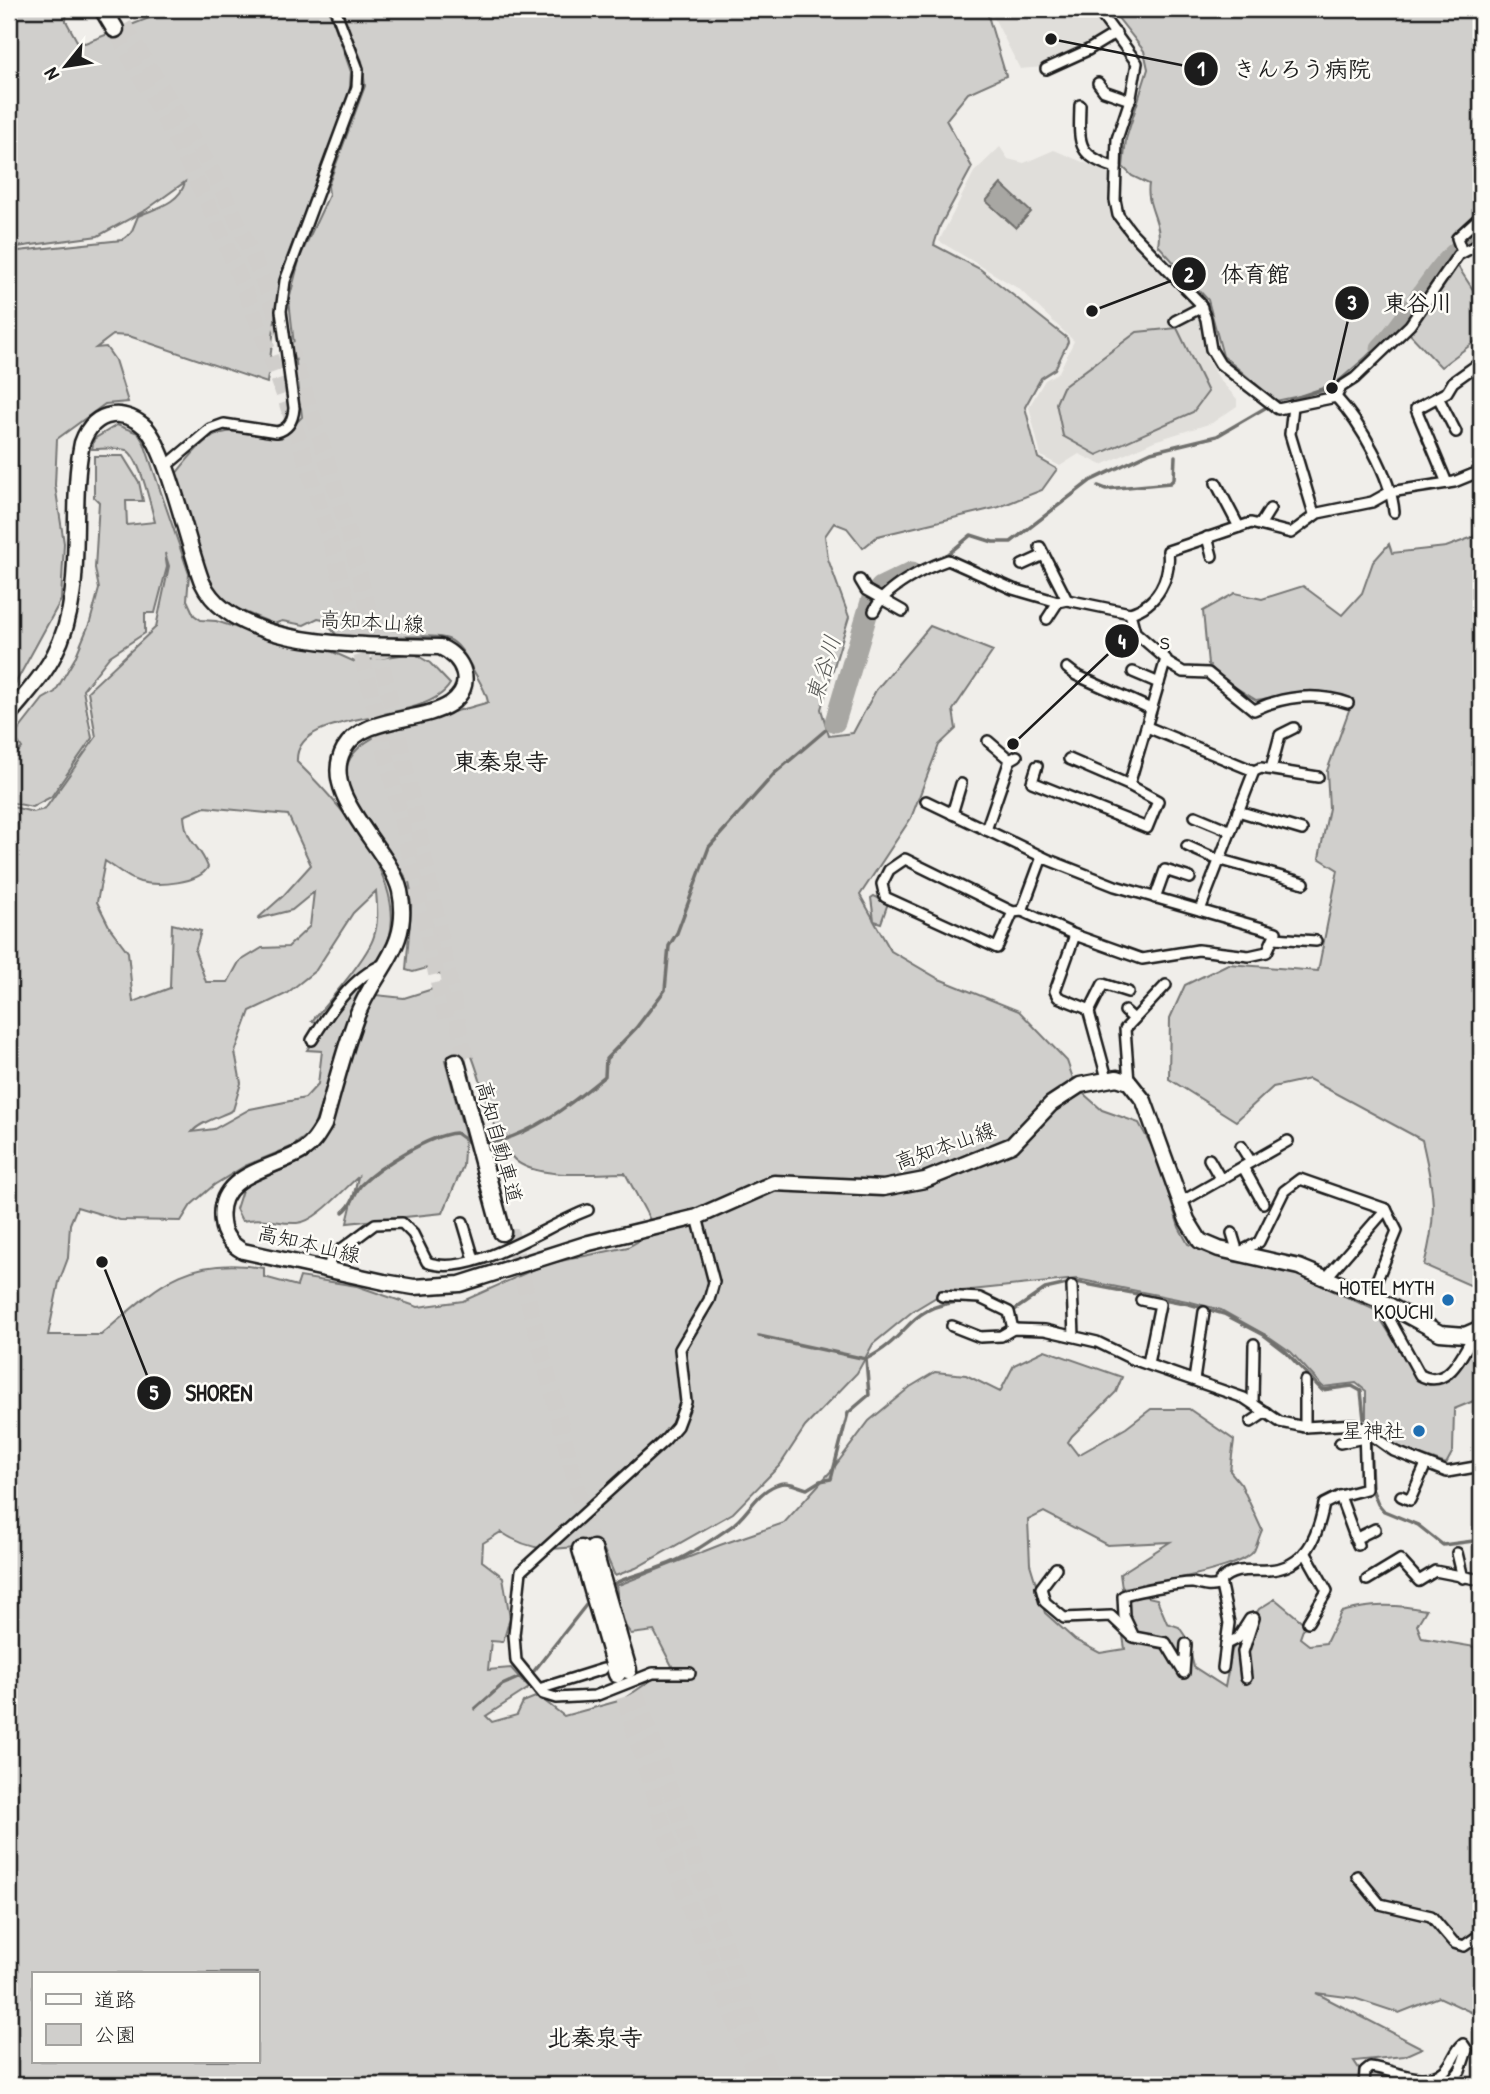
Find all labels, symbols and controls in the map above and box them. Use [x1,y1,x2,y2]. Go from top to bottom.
north arrow [32,32,102,102]
callout: きんろう病院 [1184,47,1385,91]
text: きんろう病院 [1233,53,1371,84]
text: 1 [1197,54,1205,83]
text: N [37,64,65,85]
callout: 体育館 [1172,252,1304,296]
text: 体育館 [1221,258,1290,289]
text: 2 [1184,260,1194,289]
callout: 東谷川 [1334,281,1466,325]
text: 東谷川 [1384,287,1453,318]
text: 3 [1347,288,1357,317]
street label: 高知本山線 [319,604,425,639]
callout: ｓ [1105,619,1191,663]
text: ｓ [1154,625,1177,656]
text: 4 [1118,627,1126,656]
water label: 東谷川 [798,631,847,706]
district label: 東秦泉寺 [453,745,549,777]
street label: 高知自動車道 [469,1077,530,1206]
street label: 高知本山線 [890,1115,999,1176]
street label: 高知本山線 [255,1218,364,1269]
place label: HOTEL MYTH KOUCHI [1339,1273,1434,1326]
marker: HOTEL MYTH KOUCHI [1440,1292,1456,1308]
callout: SHOREN [137,1371,267,1415]
text: SHOREN [186,1377,252,1408]
text: 5 [150,1378,159,1407]
place label: 星神社 [1342,1416,1405,1445]
marker: 星神社 [1411,1423,1427,1439]
legend [32,1972,259,2062]
text: 道路 [94,1985,136,2014]
text: 公園 [94,2020,136,2049]
district label: 北秦泉寺 [547,2021,643,2053]

